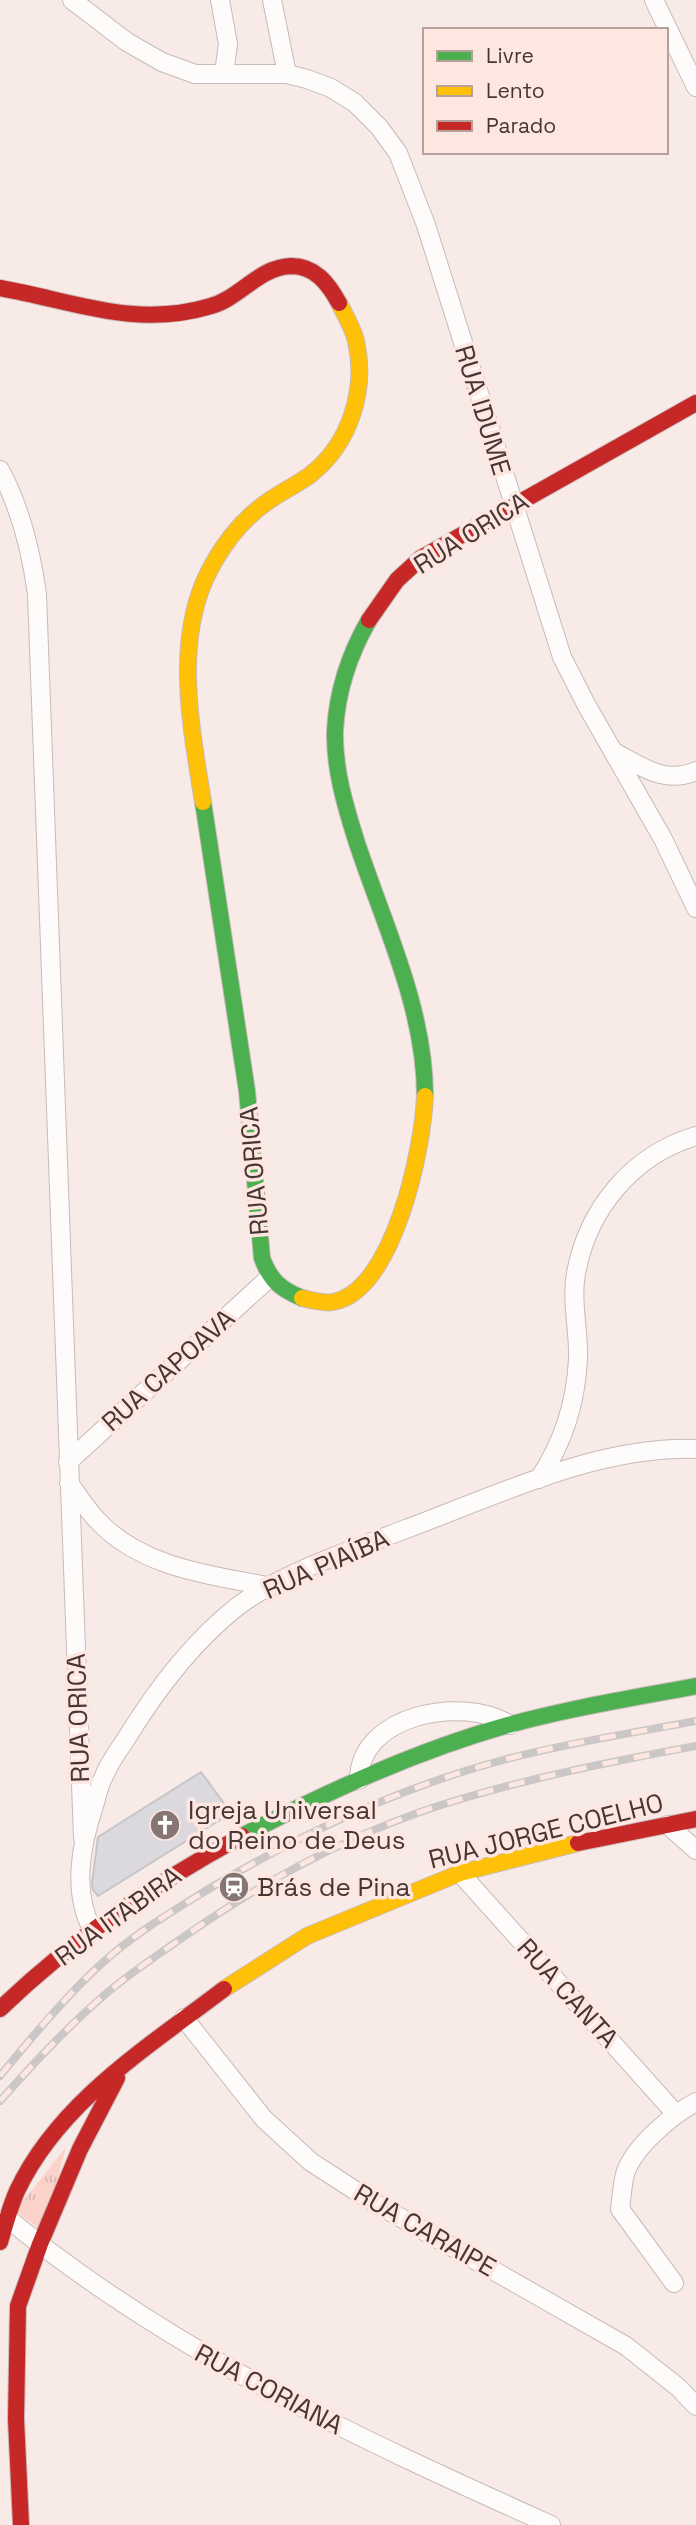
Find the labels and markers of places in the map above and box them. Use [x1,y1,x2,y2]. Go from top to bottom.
place label: Igreja Universal do Reino de Deus [188,1793,405,1857]
church icon: Igreja Universal do Reino de Deus [148,1808,182,1842]
station icon: Brás de Pina [217,1870,251,1904]
place label: Brás de Pina [257,1870,411,1904]

